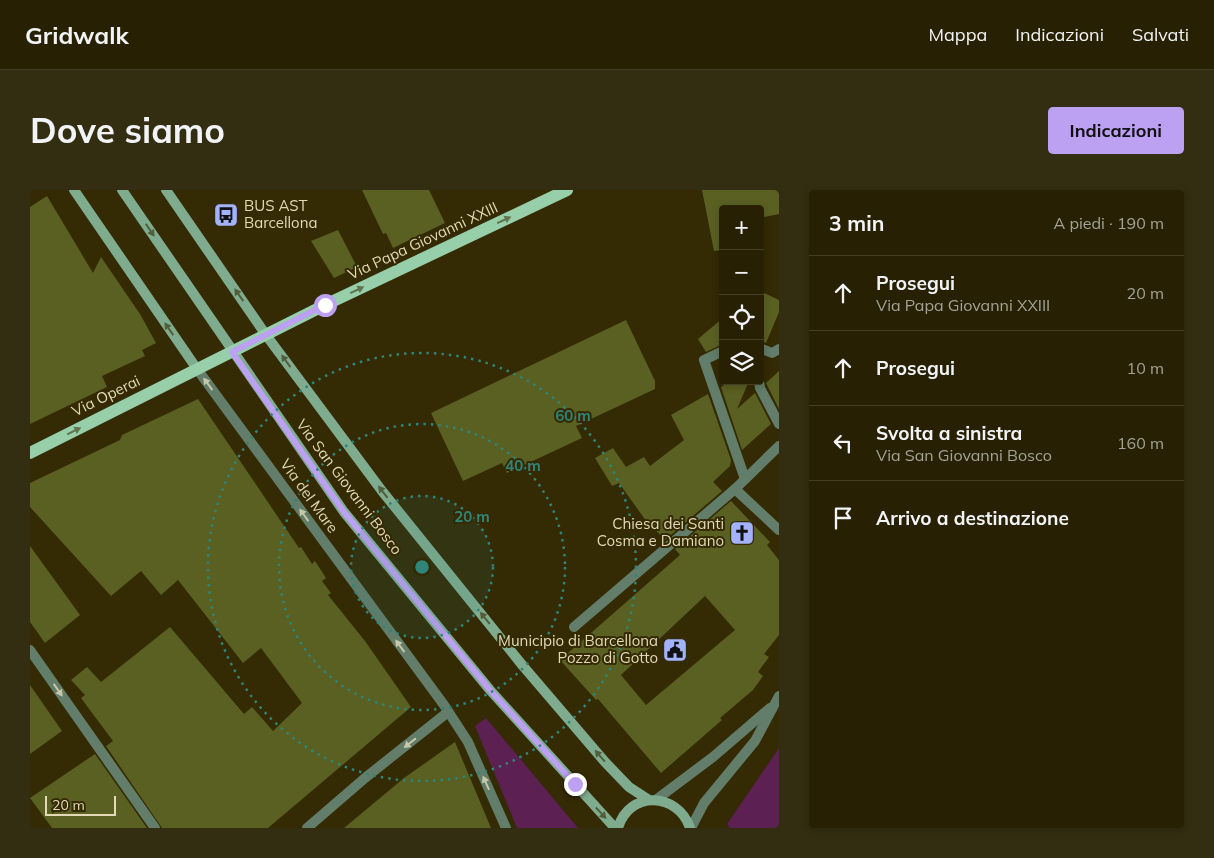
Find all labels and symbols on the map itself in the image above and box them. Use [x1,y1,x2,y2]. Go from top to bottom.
place label: BUS AST Barcellona [244,196,317,232]
street label: Via Papa Giovanni XXIII [345,197,501,284]
bus stop icon: BUS AST Barcellona [213,202,239,228]
one-way arrow [497,216,511,224]
one-way arrow [145,224,154,237]
one-way arrow [350,286,364,294]
one-way arrow [234,288,244,302]
route start [314,294,337,317]
one-way arrow [165,322,174,336]
one-way arrow [281,354,291,368]
street label: Via Operai [69,371,143,420]
one-way arrow [203,377,213,391]
text: 60 m [555,406,591,425]
street label: Via San Giovanni Bosco [292,415,407,558]
one-way arrow [66,427,81,435]
street label: Via del Mare [276,455,343,536]
text: 40 m [505,456,541,475]
one-way arrow [377,486,388,499]
text: 20 m [454,507,490,526]
one-way arrow [299,508,309,522]
place label: Chiesa dei Santi Cosma e Damiano [597,514,724,550]
church icon: Chiesa dei Santi Cosma e Damiano [729,520,755,546]
centre of rings [413,558,431,576]
one-way arrow [479,612,490,625]
place label: Municipio di Barcellona Pozzo di Gotto [498,631,658,667]
public building icon: Municipio di Barcellona Pozzo di Gotto [662,637,688,663]
one-way arrow [395,640,406,653]
one-way arrow [53,683,63,697]
one-way arrow [404,737,417,748]
one-way arrow [595,750,606,762]
route end [564,773,587,796]
one-way arrow [482,776,490,790]
scale bar [45,793,116,816]
one-way arrow [595,807,607,819]

